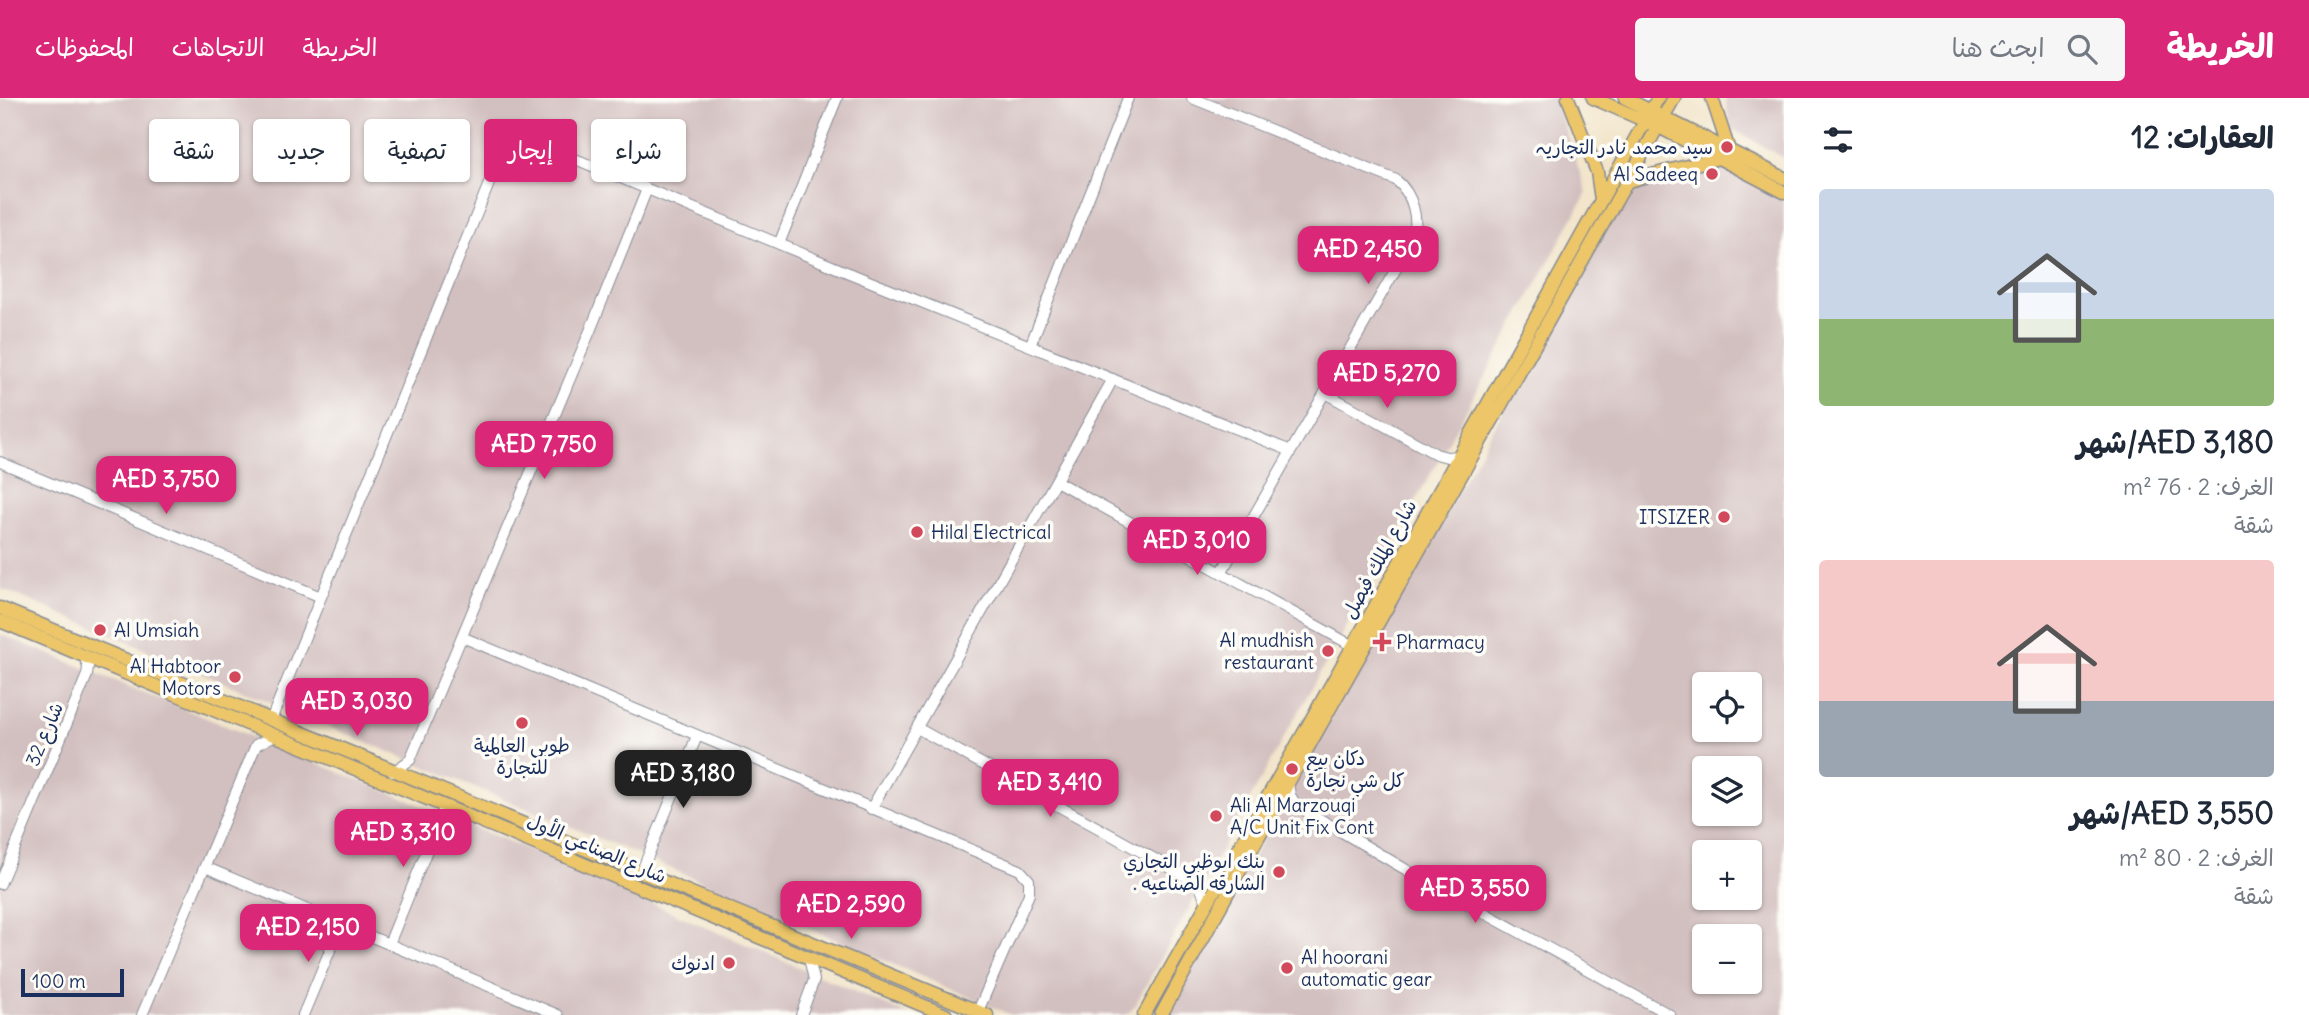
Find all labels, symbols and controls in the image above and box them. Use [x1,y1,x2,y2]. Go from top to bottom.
search box [1635,18,2125,81]
text: الخريطة [2167,25,2274,67]
icon: search [2063,30,2101,68]
text: ابحث هنا [1951,31,2045,64]
text: المحفوظات [35,32,134,62]
text: الاتجاهات [172,32,265,62]
text: الخريطة [303,32,377,62]
text: العقارات: 12 [2131,118,2274,156]
chip: شقة [149,119,239,182]
chip: جديد [253,119,350,182]
chip: تصفية [364,119,470,182]
chip: إيجار [484,119,577,182]
chip: شراء [591,119,686,182]
icon: filters [1819,121,1857,159]
place label: سید محمد نادر التجاریہ [1536,135,1713,159]
marker: سید محمد نادر التجاریہ [1719,139,1735,155]
place label: Al Sadeeq [1614,162,1698,186]
marker: Al Sadeeq [1704,166,1720,182]
pin: AED 2,450 [1288,226,1448,286]
text: AED 2,450 [1314,234,1422,263]
icon: home [1984,235,2110,361]
pin: AED 5,270 [1307,350,1467,410]
text: AED 5,270 [1333,358,1441,387]
pin: AED 7,750 [464,422,624,481]
text: AED 3,180/شهر [2077,423,2274,461]
text: AED 7,750 [491,429,597,458]
pin: AED 3,750 [86,456,246,516]
text: AED 3,750 [112,464,220,493]
text: الغرف: 2 · 76 m² [2123,472,2274,501]
street label: شارع الملك فيصل [1336,495,1423,624]
place label: ITSIZER [1639,505,1710,529]
marker: ITSIZER [1716,509,1732,525]
text: شقة [2234,510,2274,539]
pin: AED 3,010 [1117,518,1277,577]
place label: Hilal Electrical [931,520,1051,544]
marker: Hilal Electrical [909,524,925,540]
text: AED 3,010 [1143,525,1251,554]
icon: home [1984,606,2110,732]
place label: Al Umsiah [114,618,199,642]
marker: Al Umsiah [92,622,108,638]
place label: Al mudhish restaurant [1219,628,1314,674]
place label: Pharmacy [1396,630,1485,654]
marker: Pharmacy [1374,634,1390,650]
marker: Al mudhish restaurant [1320,643,1336,659]
place label: Al Habtoor Motors [130,654,221,700]
marker: Al Habtoor Motors [227,669,243,685]
map controls [1692,672,1762,994]
button: locate [1692,672,1762,742]
pin: AED 3,030 [277,678,437,738]
text: AED 3,030 [301,686,413,715]
street label: شارع 32 [20,699,70,770]
marker: طوبي العالمية للتجارة [514,715,530,731]
place label: طوبي العالمية للتجارة [474,733,570,779]
place label: دكان بيع كل شي نجارة [1306,746,1405,797]
pin: AED 3,180 [603,750,763,810]
button: layers [1692,756,1762,826]
text: AED 3,180 [631,758,735,787]
pin: AED 3,410 [970,760,1130,819]
marker: دكان بيع كل شي نجارة [1284,761,1300,777]
text: AED 3,410 [998,767,1102,796]
place label: Ali Al Marzouqi A/C Unit Fix Cont [1230,793,1374,839]
text: AED 3,550/شهر [2070,794,2274,832]
street label: شارع الصناعي الأول [522,808,670,893]
marker: Ali Al Marzouqi A/C Unit Fix Cont [1208,808,1224,824]
pin: AED 3,310 [323,810,483,869]
text: AED 3,310 [350,817,456,846]
button: + [1692,840,1762,910]
text: الغرف: 2 · 80 m² [2119,843,2274,872]
place label: بنك ابوظبي التجاري . الشارقه الصناعيه [1123,849,1265,895]
marker: بنك ابوظبي التجاري . الشارقه الصناعيه [1271,864,1287,880]
pin: AED 3,550 [1395,866,1555,925]
text: AED 3,550 [1420,873,1530,902]
text: شقة [2234,881,2274,910]
pin: AED 2,590 [771,882,931,941]
text: AED 2,590 [796,889,906,918]
pin: AED 2,150 [228,904,388,964]
text: AED 2,150 [256,912,360,941]
button: − [1692,924,1762,994]
place label: Al hoorani automatic gear [1301,945,1432,991]
place label: ادنوك [671,951,715,975]
marker: ادنوك [721,955,737,971]
marker: Al hoorani automatic gear [1279,960,1295,976]
scale bar [21,966,124,998]
text: 100 m [32,969,86,993]

